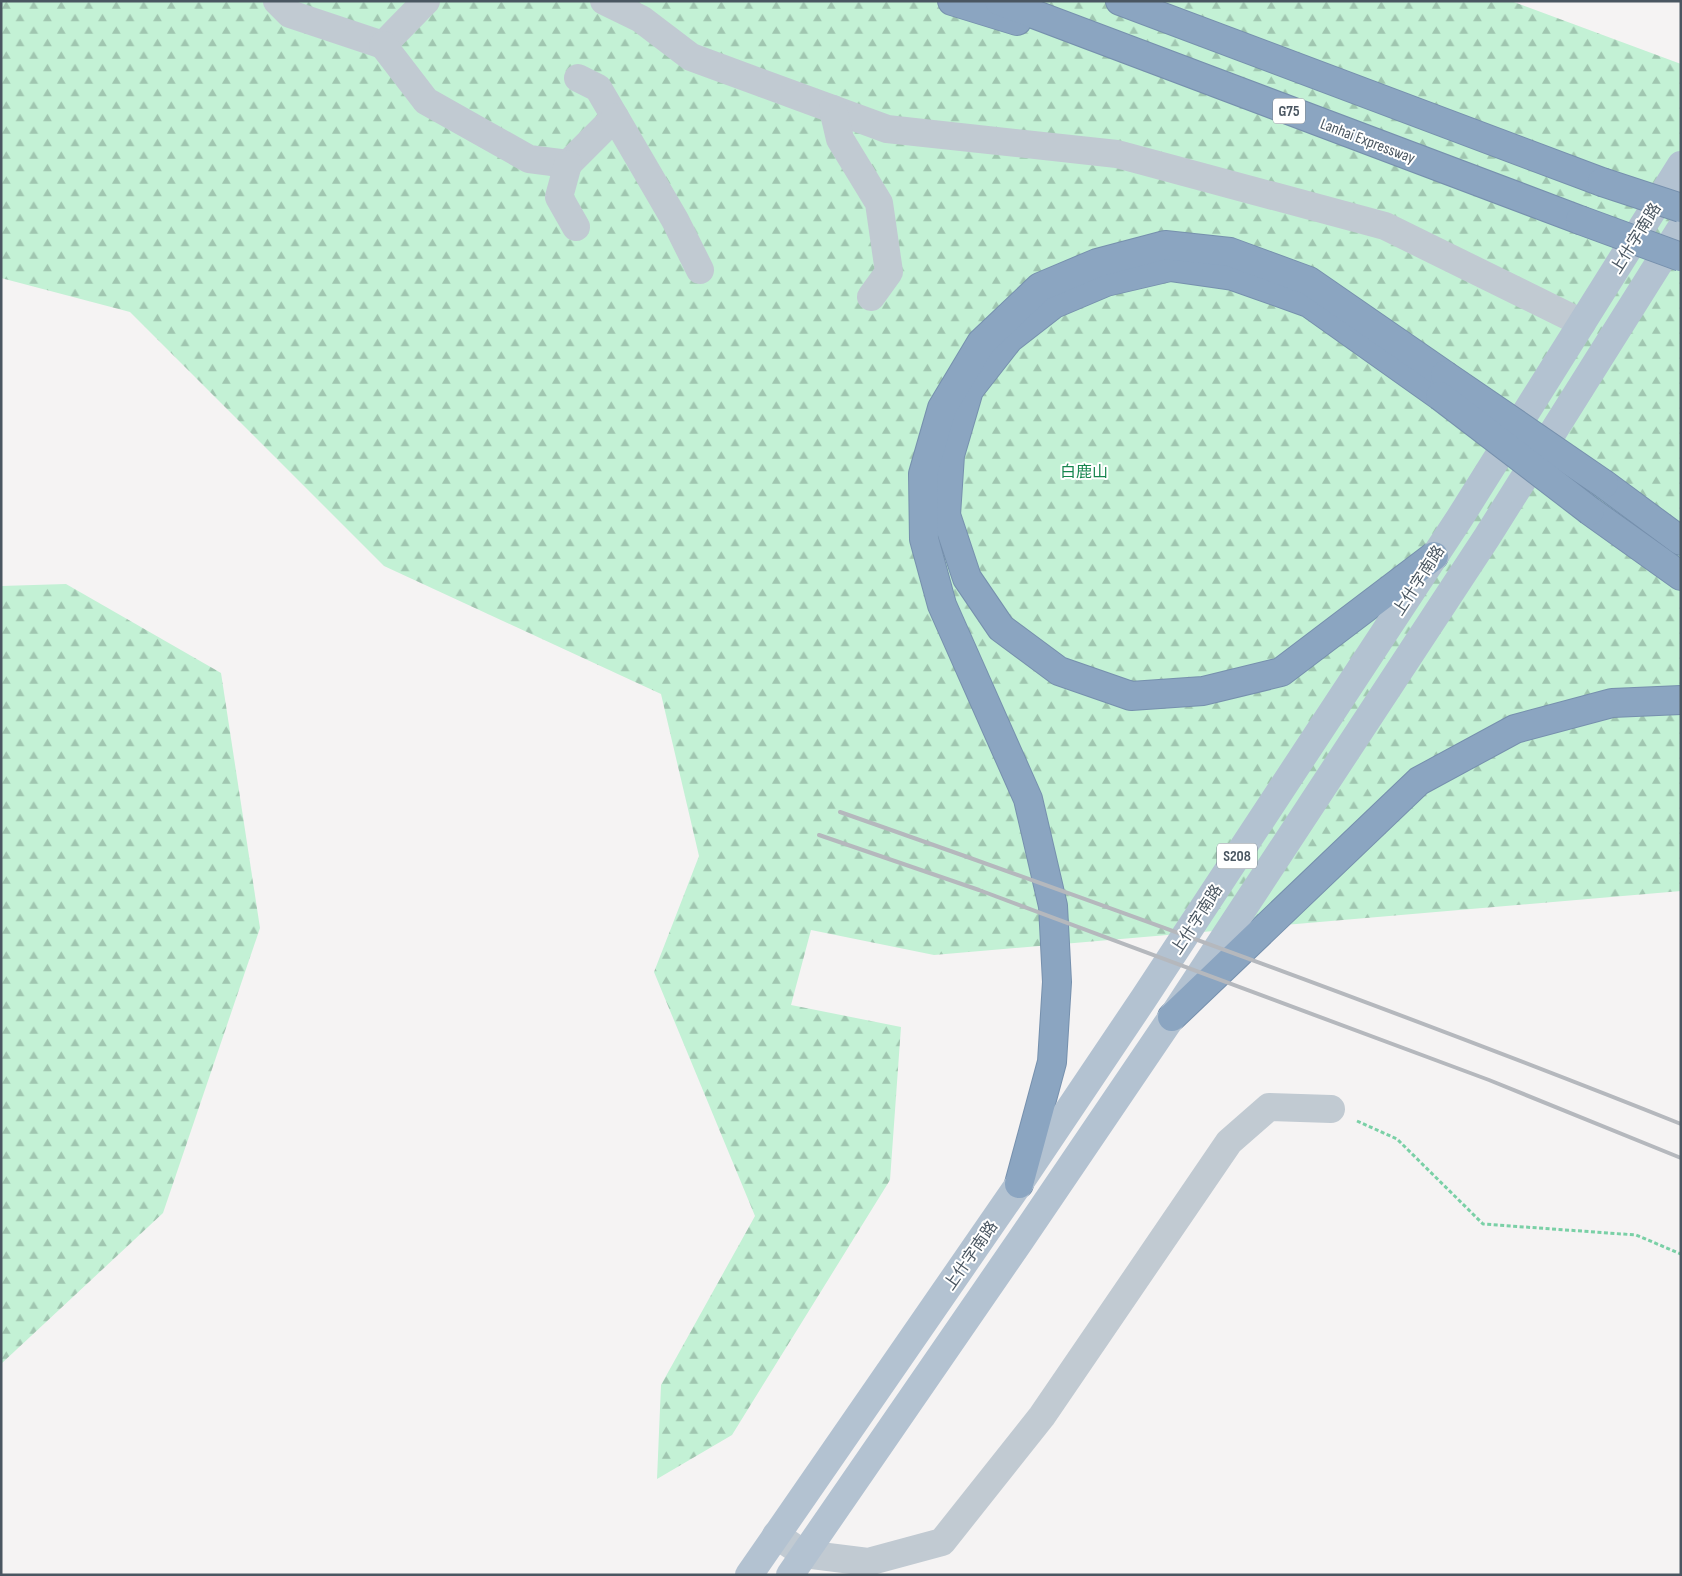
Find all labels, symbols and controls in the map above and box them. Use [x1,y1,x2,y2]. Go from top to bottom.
road number: G75 [1273,98,1305,124]
street label: Lanhai Expressway [1317,115,1417,168]
street label: 上什字南路 [1607,200,1666,278]
park label: 白鹿山 [1060,463,1108,482]
street label: 上什字南路 [1390,542,1449,620]
road number: S208 [1217,844,1257,868]
street label: 上什字南路 [1168,881,1227,959]
street label: 上什字南路 [940,1218,1002,1294]

